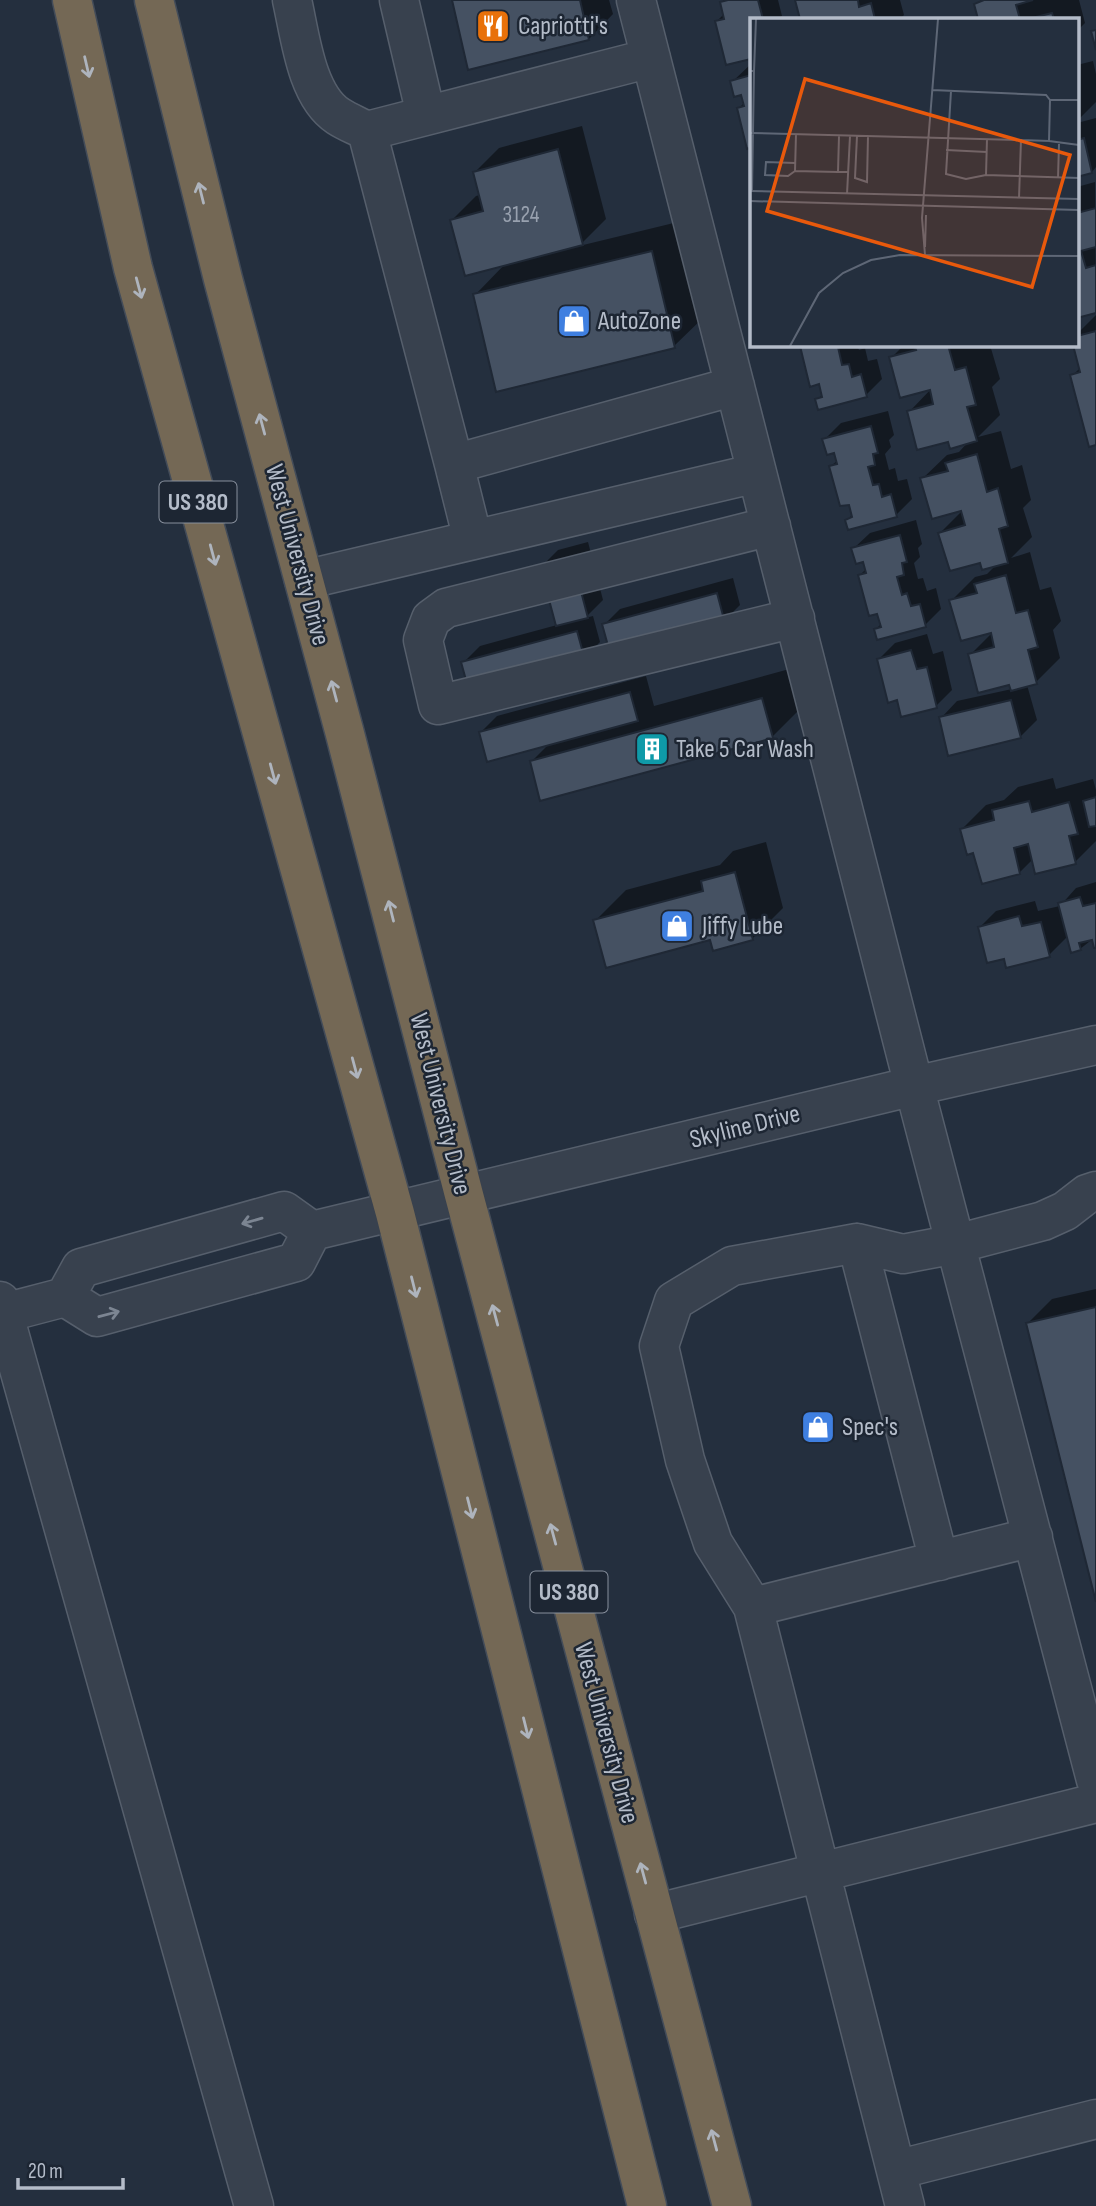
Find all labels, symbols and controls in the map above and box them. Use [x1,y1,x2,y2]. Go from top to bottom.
restaurant icon: Capriotti's [474,7,512,45]
place label: Capriotti's [518,11,608,42]
inset map [750,18,1078,346]
one-way arrow [81,55,94,77]
one-way arrow [194,182,208,205]
house number: 3124 [503,201,540,229]
one-way arrow [133,276,146,299]
shop icon: AutoZone [555,302,593,340]
place label: AutoZone [597,306,681,337]
one-way arrow [255,413,268,436]
street label: West University Drive [258,461,336,649]
road number: US 380 [160,481,236,522]
one-way arrow [207,543,220,565]
one-way arrow [327,680,340,703]
building icon: Take 5 Car Wash [633,730,671,768]
place label: Take 5 Car Wash [676,734,814,765]
one-way arrow [268,763,281,785]
one-way arrow [384,900,397,923]
shop icon: Jiffy Lube [658,907,696,945]
place label: Jiffy Lube [701,911,783,942]
street label: West University Drive [402,1010,478,1198]
one-way arrow [349,1056,362,1078]
street label: Skyline Drive [687,1098,803,1156]
one-way arrow [241,1215,263,1228]
one-way arrow [408,1275,421,1298]
one-way arrow [488,1304,501,1326]
one-way arrow [97,1307,119,1320]
shop icon: Spec's [799,1408,837,1446]
place label: Spec's [842,1412,898,1443]
one-way arrow [464,1496,477,1519]
one-way arrow [546,1524,559,1546]
road number: US 380 [530,1572,608,1612]
street label: West University Drive [567,1639,645,1827]
one-way arrow [520,1716,533,1739]
one-way arrow [636,1862,649,1885]
one-way arrow [707,2129,720,2152]
scale bar [18,2146,122,2190]
text: 20 m [28,2159,63,2184]

